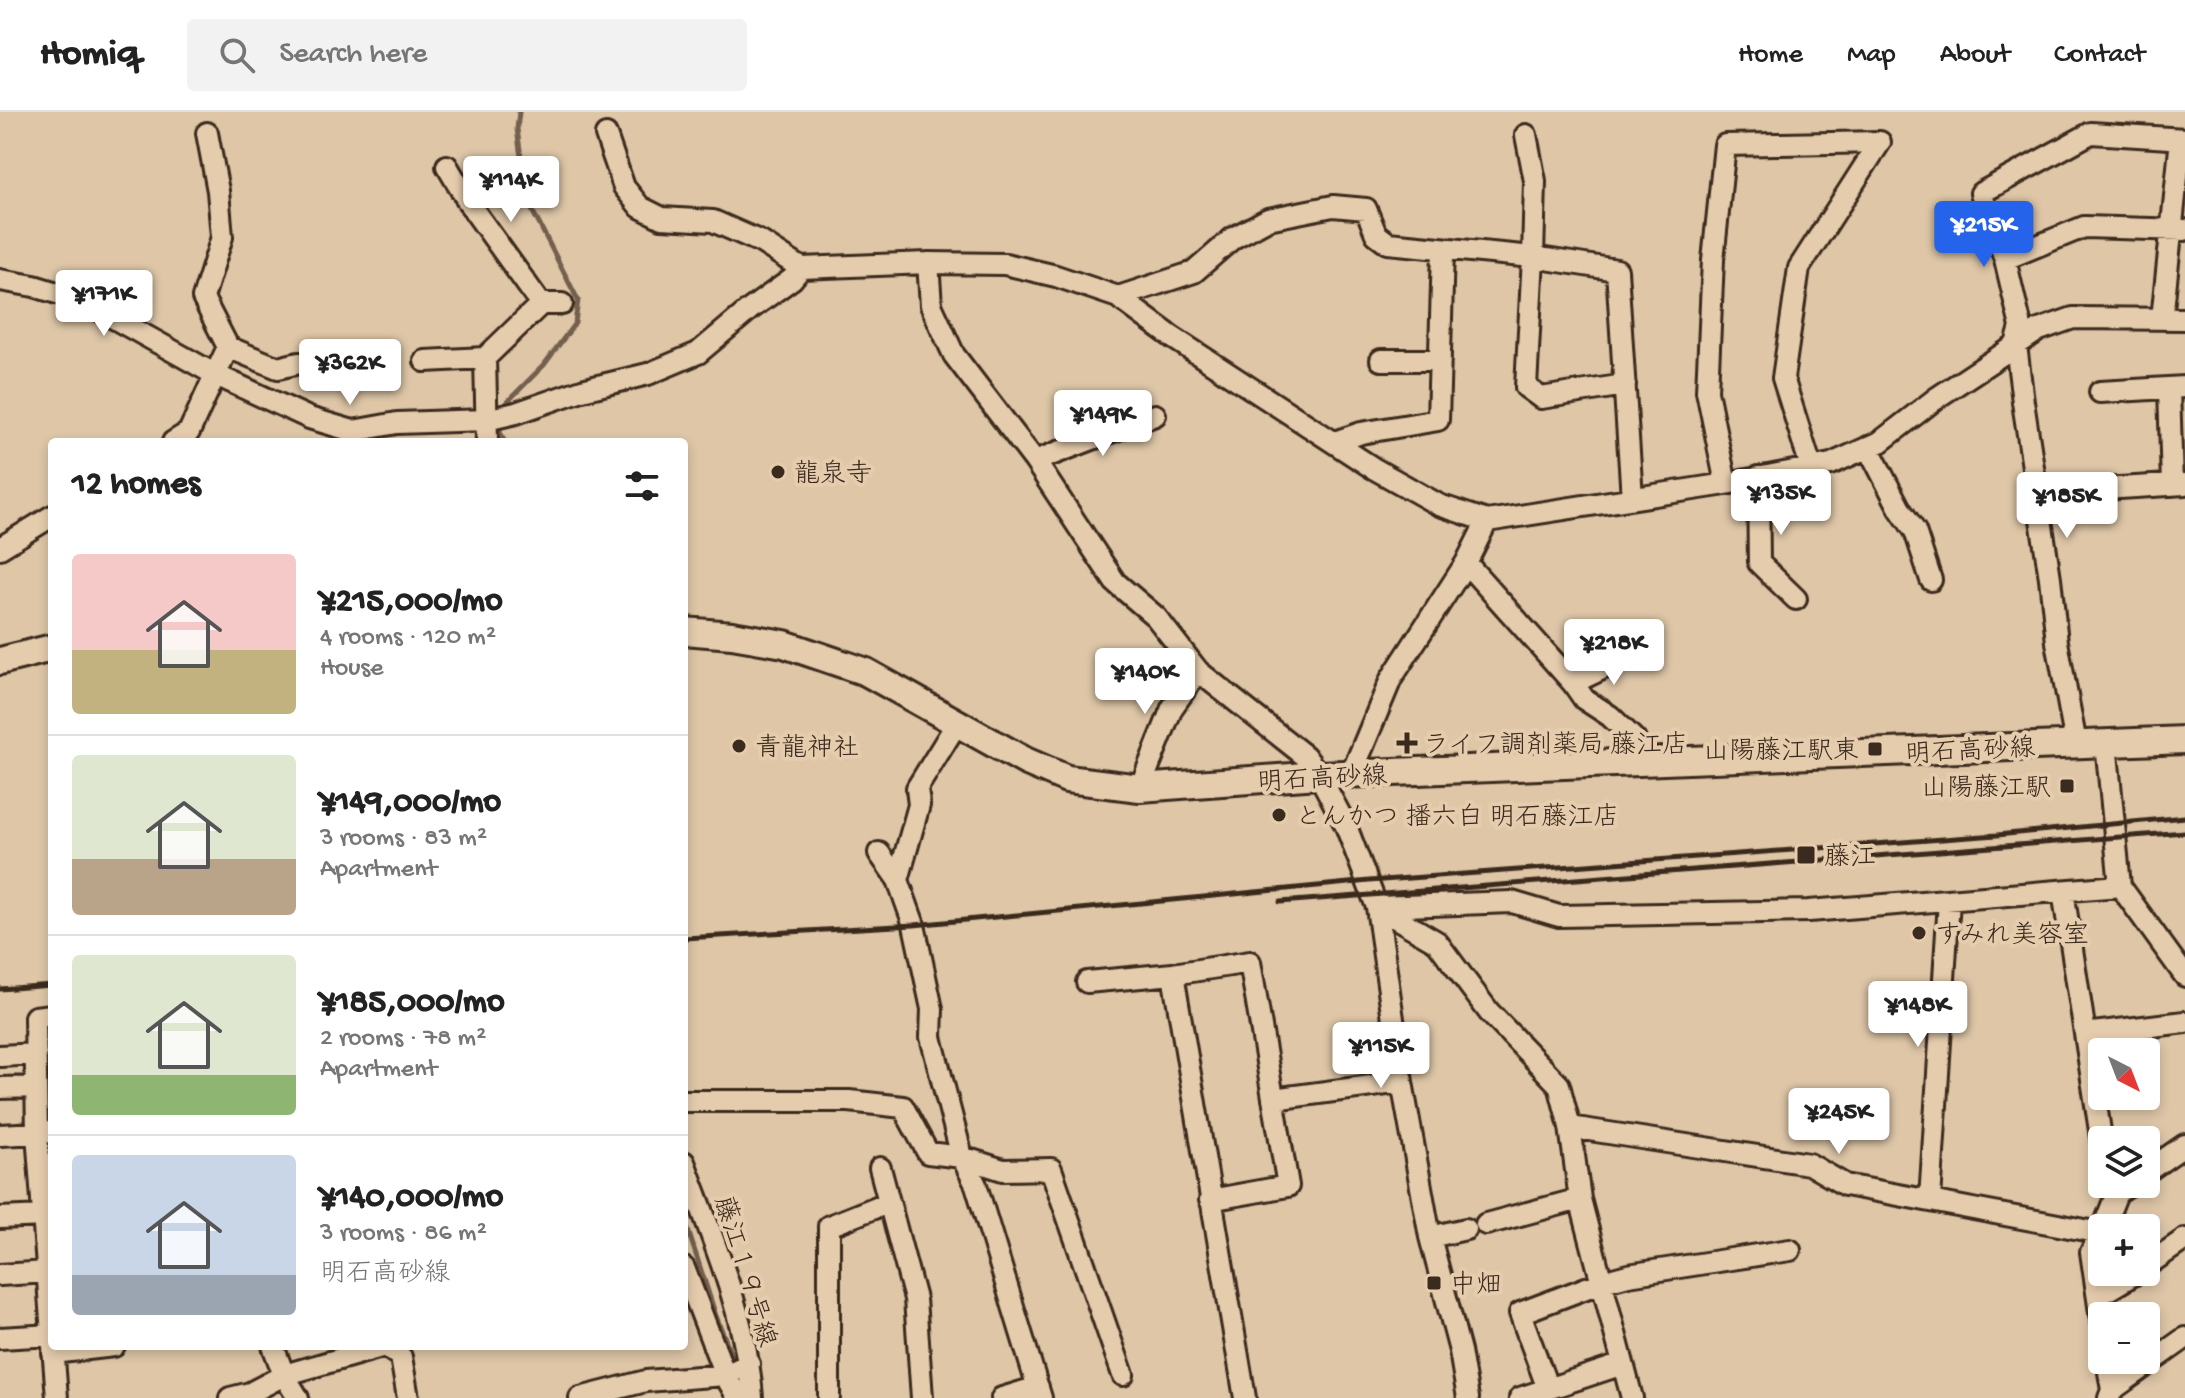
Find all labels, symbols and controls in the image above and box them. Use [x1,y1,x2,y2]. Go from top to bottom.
search box [187,19,747,91]
text: Homiq [40,33,139,77]
icon: search [215,33,259,77]
text: Search here [279,38,427,73]
text: Home [1738,39,1803,72]
text: Map [1847,39,1896,72]
text: About [1940,39,2010,72]
text: Contact [2054,39,2145,72]
pin: ¥114K [455,156,567,224]
text: ¥114K [481,166,541,197]
pin: ¥215K [1928,201,2040,269]
text: ¥215K [1952,211,2016,242]
pin: ¥171K [48,270,160,338]
text: ¥171K [74,280,134,311]
pin: ¥362K [294,339,406,407]
text: ¥362K [317,349,383,380]
pin: ¥149K [1047,390,1159,458]
text: ¥149K [1072,400,1134,431]
place label: 龍泉寺 [794,459,872,492]
marker: 龍泉寺 [769,463,787,481]
icon: filters [620,464,664,508]
text: 12 homes [72,466,201,506]
pin: ¥135K [1725,469,1837,537]
pin: ¥185K [2011,472,2123,540]
text: ¥135K [1749,479,1813,510]
text: ¥185K [2035,482,2099,513]
text: ¥215,000/mo [320,583,503,623]
icon: home [136,586,232,682]
pin: ¥218K [1558,619,1670,687]
text: 4 rooms · 120 m² [320,623,496,654]
text: ¥218K [1582,629,1646,660]
pin: ¥140K [1089,648,1201,716]
text: House [320,654,384,685]
text: ¥140K [1113,658,1177,689]
place label: ライフ調剤薬局 藤江店 [1423,730,1688,763]
place label: 青龍神社 [755,733,859,766]
marker: ライフ調剤薬局 藤江店 [1398,734,1416,752]
street label: 明石高砂線 [1904,734,2036,772]
place label: 山陽藤江駅東 [1703,736,1859,769]
marker: 青龍神社 [730,737,748,755]
marker: 山陽藤江駅東 [1866,740,1884,758]
street label: 明石高砂線 [1256,762,1388,800]
place label: 山陽藤江駅 [1921,773,2051,806]
marker: 山陽藤江駅 [2058,777,2076,795]
text: ¥149,000/mo [320,784,501,824]
icon: home [136,787,232,883]
place label: とんかつ 播六白 明石藤江店 [1295,802,1619,835]
marker: とんかつ 播六白 明石藤江店 [1270,806,1288,824]
text: 3 rooms · 83 m² [320,824,487,855]
place label: 藤江 [1824,842,1876,875]
marker: 藤江 [1795,844,1817,866]
text: Apartment [320,855,437,886]
place label: すみれ美容室 [1935,921,2089,953]
marker: すみれ美容室 [1910,924,1928,942]
pin: ¥148K [1862,981,1974,1049]
text: ¥185,000/mo [320,984,505,1024]
icon: home [136,987,232,1083]
text: ¥148K [1886,991,1950,1022]
pin: ¥115K [1325,1022,1437,1090]
text: 2 rooms · 78 m² [320,1024,486,1055]
text: ¥115K [1350,1032,1412,1063]
north arrow [2088,1038,2160,1110]
map controls [2088,1038,2160,1374]
text: Apartment [320,1055,437,1086]
pin: ¥245K [1783,1088,1895,1156]
text: ¥245K [1806,1098,1872,1129]
button: layers [2088,1126,2160,1198]
text: ¥140,000/mo [320,1179,503,1219]
icon: home [136,1187,232,1283]
street label: 藤江１９号線 [705,1193,782,1351]
button: + [2088,1214,2160,1286]
text: 3 rooms · 86 m² [320,1219,487,1250]
text: 明石高砂線 [320,1260,450,1291]
place label: 中畑 [1450,1270,1502,1303]
marker: 中畑 [1425,1274,1443,1292]
button: − [2088,1302,2160,1374]

